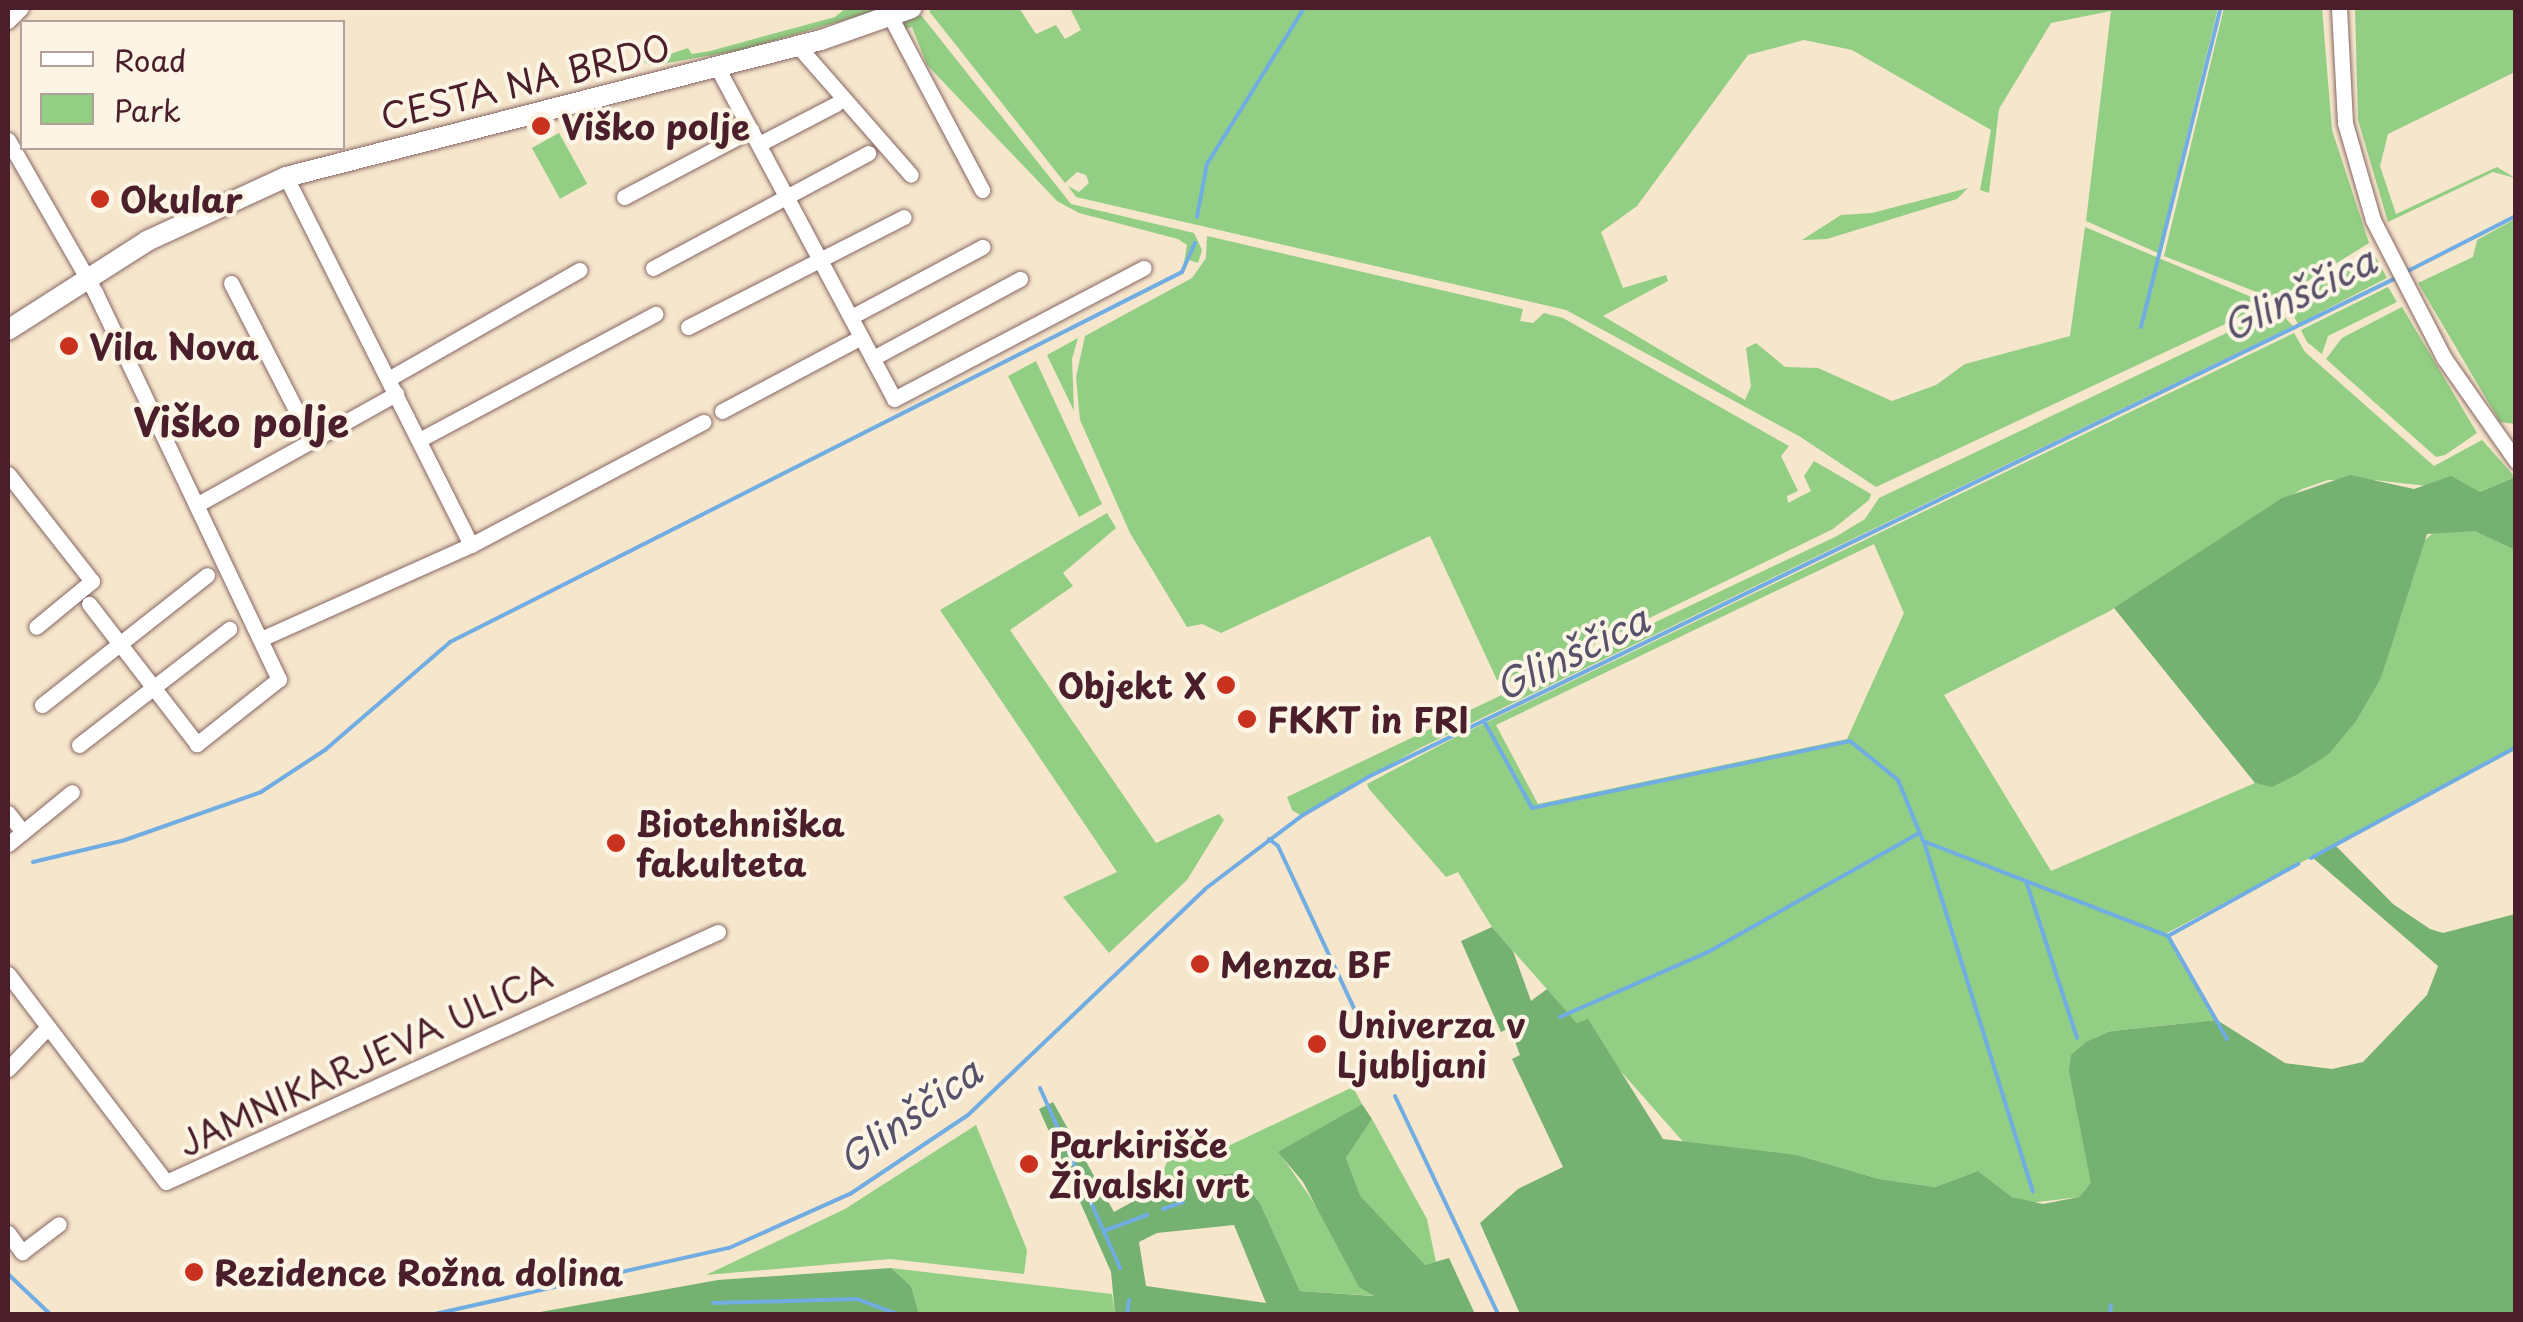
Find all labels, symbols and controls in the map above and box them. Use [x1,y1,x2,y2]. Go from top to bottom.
legend [20,20,345,150]
street label: CESTA NA BRDO [375,25,675,137]
text: Road [114,37,187,82]
text: Park [114,87,181,132]
place label: Viško polje [561,105,750,147]
marker: Viško polje [530,115,552,137]
place label: Okular [120,178,243,220]
marker: Okular [89,188,111,210]
water label: Glinščica [2214,236,2382,350]
place label: Vila Nova [89,325,261,367]
marker: Vila Nova [58,335,80,357]
district label: Viško polje [133,397,349,445]
water label: Glinščica [1487,595,1655,709]
place label: Objekt X [1055,664,1206,706]
marker: Objekt X [1215,674,1237,696]
place label: FKKT in FRI [1267,698,1473,740]
marker: FKKT in FRI [1236,708,1258,730]
place label: Biotehniška fakulteta [636,802,845,884]
marker: Biotehniška fakulteta [605,832,627,854]
place label: Menza BF [1220,943,1392,985]
marker: Menza BF [1189,953,1211,975]
street label: JAMNIKARJEVA ULICA [172,954,558,1164]
place label: Univerza v Ljubljani [1337,1003,1528,1085]
marker: Univerza v Ljubljani [1306,1033,1328,1055]
water label: Glinščica [829,1048,989,1182]
place label: Parkirišče Živalski vrt [1049,1123,1252,1205]
marker: Parkirišče Živalski vrt [1018,1153,1040,1175]
place label: Rezidence Rožna dolina [214,1251,626,1293]
marker: Rezidence Rožna dolina [183,1261,205,1283]

